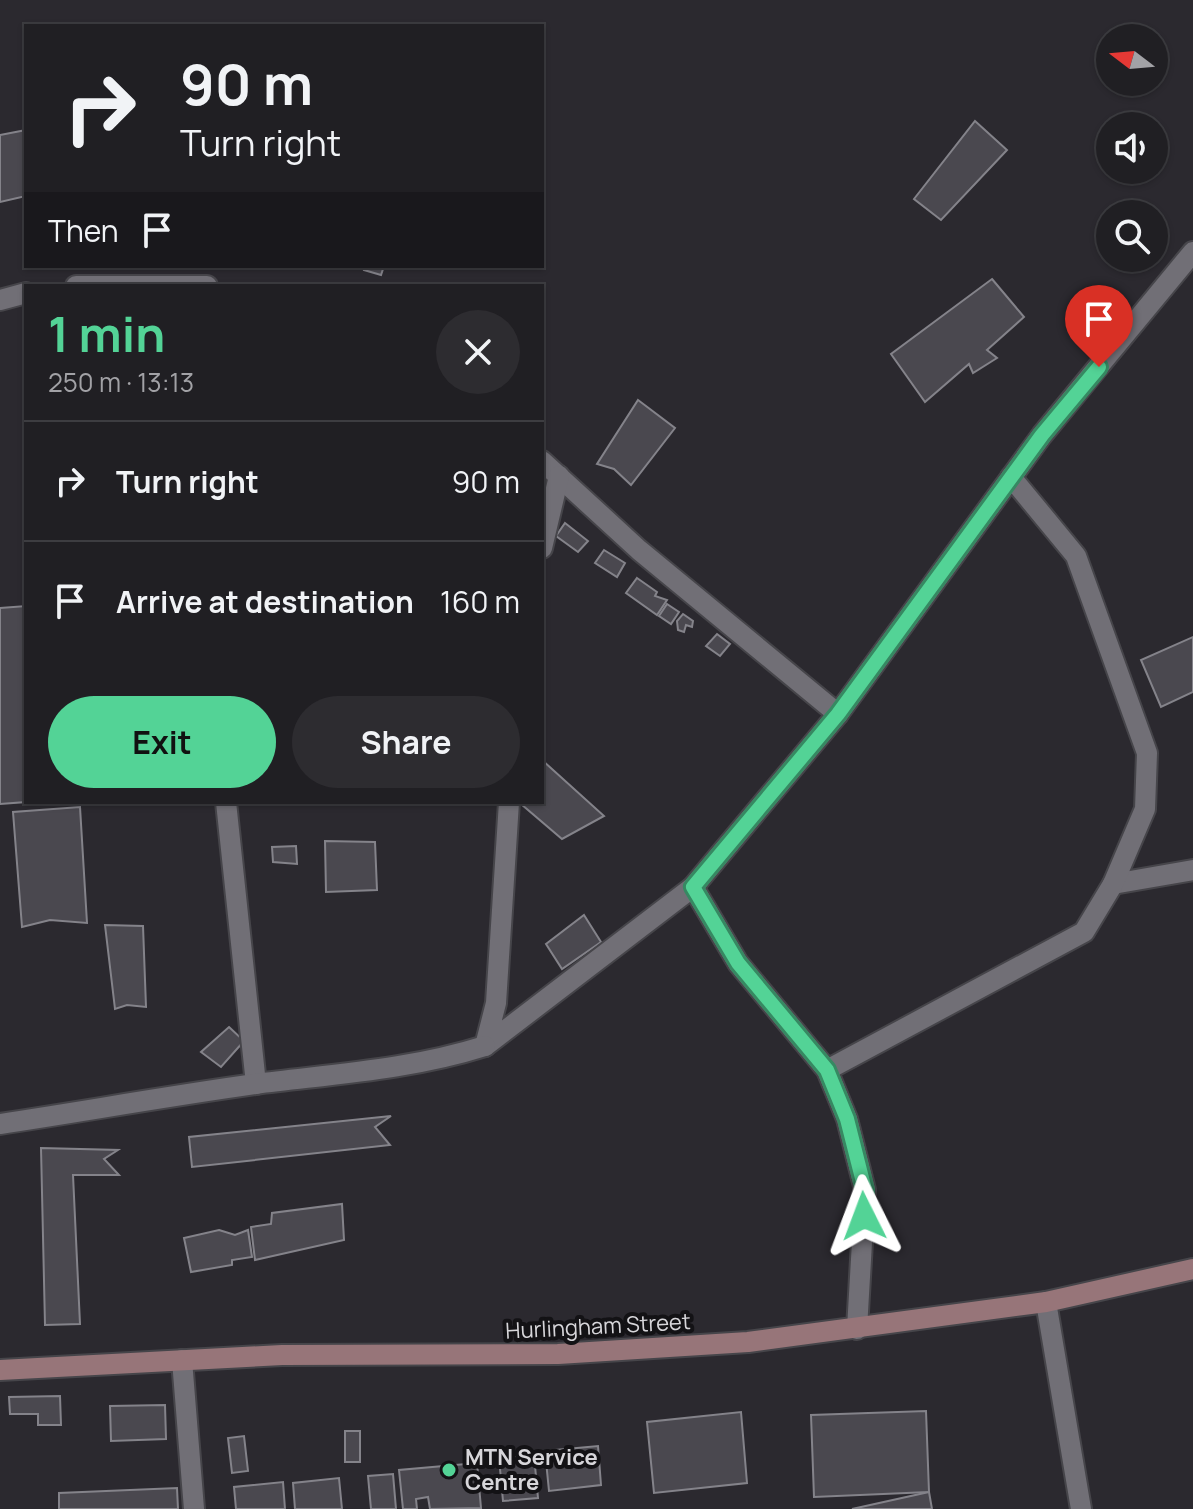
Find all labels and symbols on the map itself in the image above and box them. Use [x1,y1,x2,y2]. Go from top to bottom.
north arrow [1096,24,1168,96]
pin [1065,285,1133,367]
position arrow [822,1174,906,1258]
street label: Hurlingham Street [505,1306,692,1346]
place label: MTN Service Centre [465,1442,598,1497]
marker: MTN Service Centre [440,1461,458,1479]

